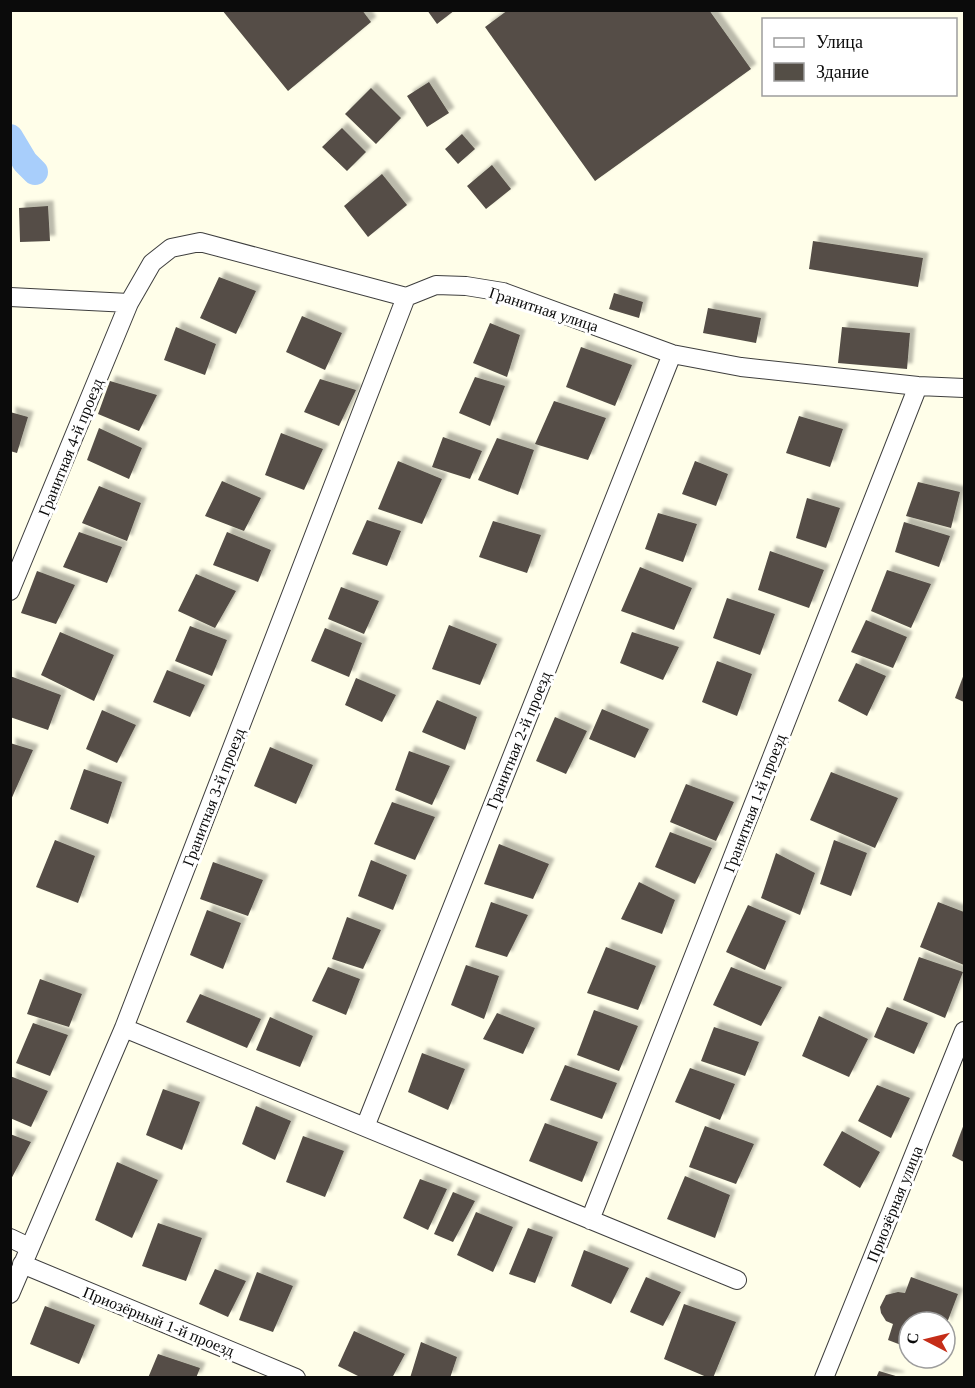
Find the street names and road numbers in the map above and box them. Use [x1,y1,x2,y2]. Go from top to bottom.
street label: Гранитная улица [487,284,601,336]
street label: Гранитная 4-й проезд [35,376,107,519]
street label: Гранитная 2-й проезд [483,669,555,812]
street label: Гранитная 3-й проезд [179,726,249,869]
street label: Гранитная 1-й проезд [720,732,790,875]
street label: Приозёрная улица [863,1143,927,1265]
street label: Приозёрный 1-й проезд [80,1283,237,1361]

